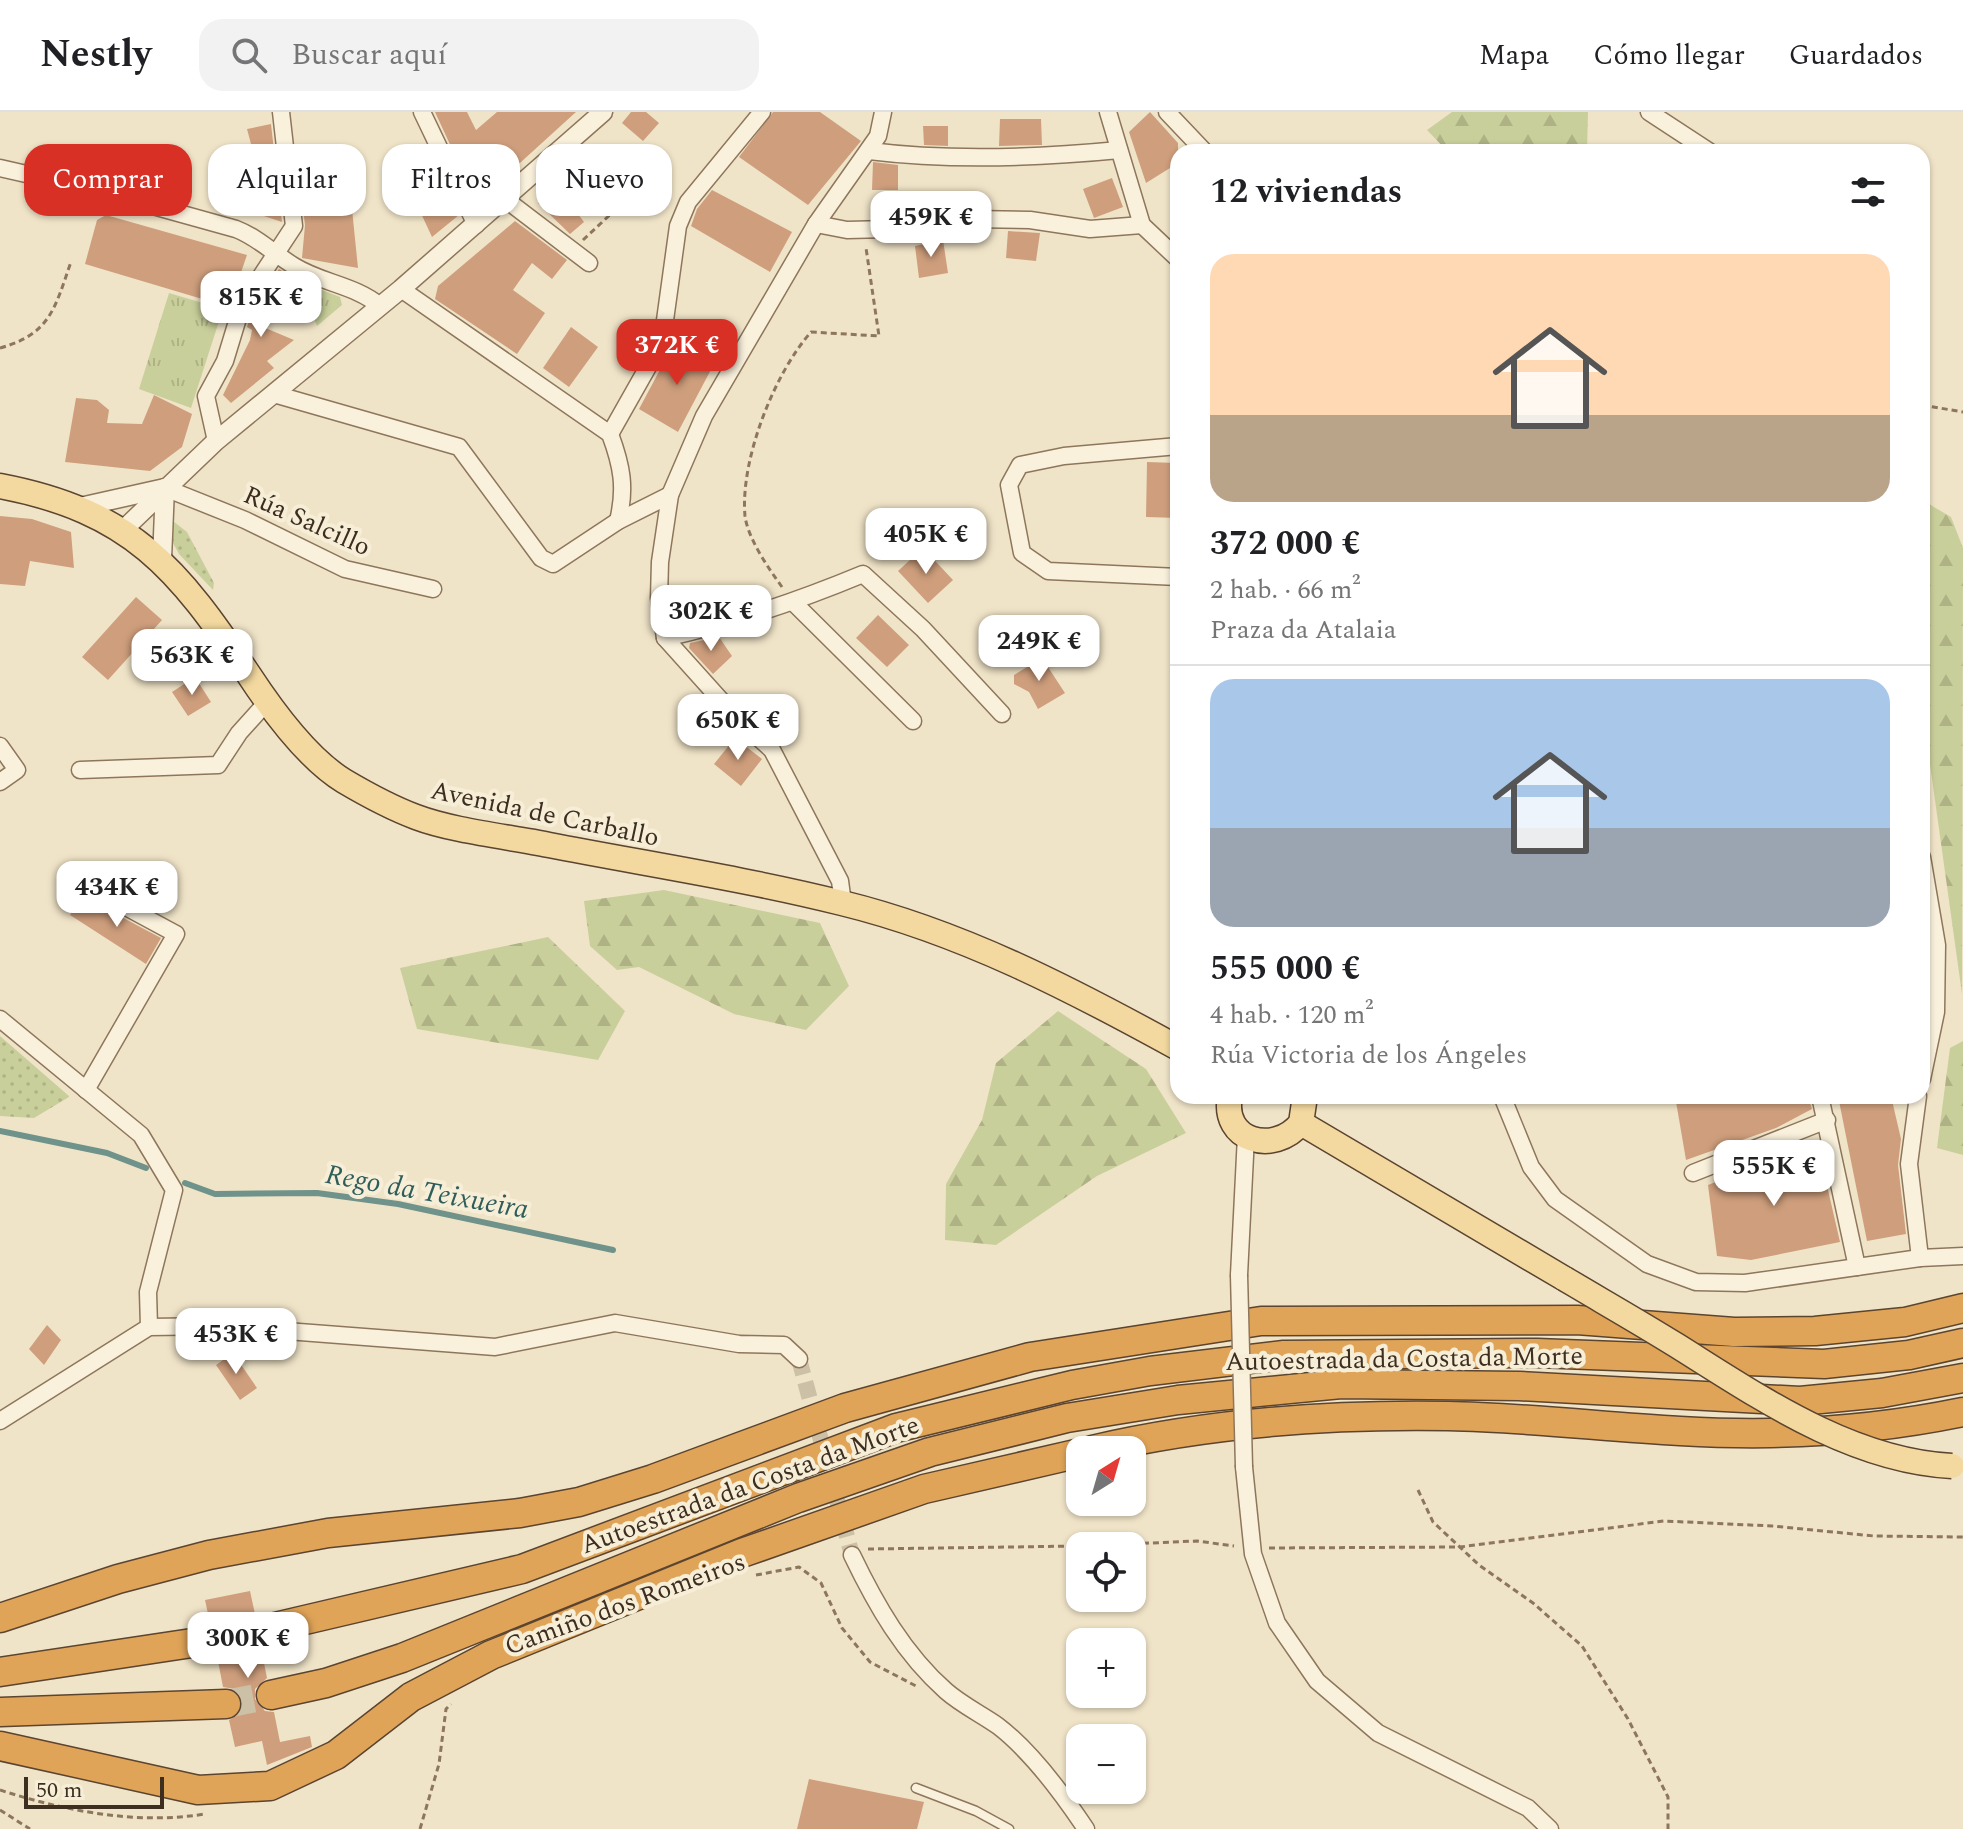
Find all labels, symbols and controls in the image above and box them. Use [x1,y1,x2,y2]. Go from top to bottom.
search box [199,19,759,91]
text: Nestly [40,26,151,84]
text: Buscar aquí [291,32,447,78]
icon: search [227,33,271,77]
text: Mapa [1479,34,1549,77]
text: Cómo llegar [1593,34,1745,77]
text: Guardados [1789,34,1923,77]
chip: Comprar [24,144,192,216]
chip: Alquilar [208,144,366,216]
chip: Filtros [382,144,520,216]
chip: Nuevo [536,144,672,216]
text: 12 viviendas [1210,166,1402,218]
icon: filters [1846,170,1890,214]
pin: 459K € [866,191,996,259]
text: 459K € [889,197,973,237]
pin: 815K € [196,271,326,339]
text: 815K € [219,277,303,317]
icon: home [1478,306,1622,450]
pin: 372K € [612,319,742,387]
text: 372K € [635,325,719,365]
street label: Rúa Salcillo [237,475,377,567]
pin: 405K € [861,508,991,576]
text: 405K € [884,514,968,554]
text: 372 000 € [1210,518,1361,570]
text: 2 hab. · 66 m² [1210,570,1360,610]
pin: 302K € [646,585,776,653]
text: 302K € [669,591,753,631]
text: Praza da Atalaia [1210,610,1397,650]
pin: 249K € [974,615,1104,683]
text: 249K € [997,621,1081,661]
pin: 563K € [127,629,257,697]
text: 563K € [150,635,234,675]
pin: 650K € [673,694,803,762]
text: 650K € [696,700,780,740]
icon: home [1478,731,1622,875]
street label: Avenida de Carballo [427,770,663,858]
pin: 434K € [52,861,182,929]
text: 434K € [75,867,159,907]
text: 555 000 € [1210,943,1361,995]
text: 4 hab. · 120 m² [1210,995,1373,1035]
text: Rúa Victoria de los Ángeles [1210,1035,1527,1075]
pin: 555K € [1709,1140,1839,1208]
text: 555K € [1732,1146,1816,1186]
water label: Rego da Teixueira [322,1153,532,1231]
pin: 453K € [171,1308,301,1376]
text: 453K € [194,1314,278,1354]
street label: Autoestrada da Costa da Morte [1225,1336,1583,1382]
street label: Autoestrada da Costa da Morte [575,1405,925,1565]
north arrow [1066,1436,1146,1516]
map controls [1066,1436,1146,1804]
button: locate [1066,1532,1146,1612]
street label: Camiño dos Romeiros [499,1542,751,1666]
pin: 300K € [183,1612,313,1680]
text: 300K € [206,1618,290,1658]
button: + [1066,1628,1146,1708]
button: − [1066,1724,1146,1804]
scale bar [24,1773,164,1809]
text: 50 m [36,1774,82,1807]

